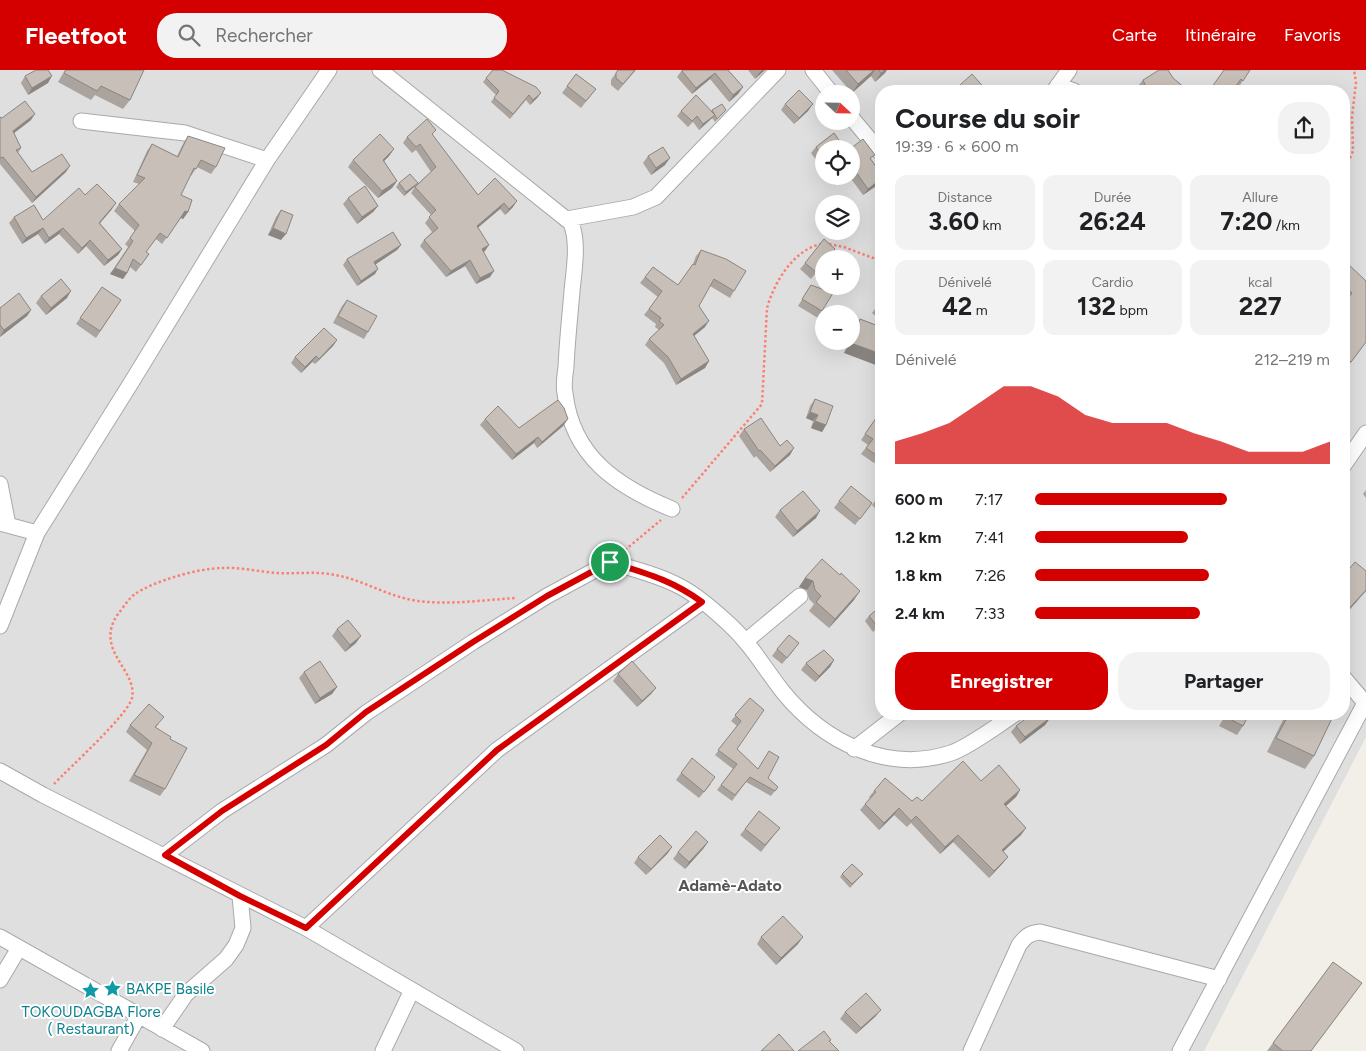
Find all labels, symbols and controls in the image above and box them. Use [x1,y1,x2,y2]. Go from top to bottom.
search box [157,13,507,58]
text: Fleetfoot [25,21,127,50]
icon: search [175,21,203,49]
text: Rechercher [215,24,313,47]
text: Carte [1112,24,1157,46]
text: Itinéraire [1185,24,1256,46]
text: Favoris [1284,24,1341,46]
north arrow [815,85,860,130]
map controls [815,85,860,350]
text: Course du soir [895,101,1080,135]
button: share [1278,102,1330,154]
text: 19:39 · 6 × 600 m [895,137,1019,156]
button: locate [815,140,860,185]
text: Distance [937,189,992,206]
text: Durée [1094,189,1131,206]
text: Allure [1242,189,1278,206]
button: layers [815,195,860,240]
text: 3.60 [928,206,979,236]
text: 26:24 [1079,206,1146,236]
text: 7:20 [1220,206,1272,236]
text: km [979,217,1001,234]
text: /km [1272,217,1300,234]
button: + [815,250,860,295]
text: Dénivelé [938,274,992,291]
text: Cardio [1092,274,1133,291]
text: kcal [1248,274,1272,291]
text: 42 [942,291,972,321]
text: 132 [1077,291,1116,321]
text: 227 [1239,291,1282,321]
text: m [972,302,988,319]
text: bpm [1116,302,1148,319]
button: − [815,305,860,350]
text: Dénivelé [895,350,957,369]
text: 212–219 m [1255,350,1330,369]
text: 600 m [895,490,943,509]
text: 7:17 [975,490,1003,509]
text: 1.2 km [895,528,941,547]
text: 7:41 [975,528,1004,547]
pin [589,541,631,583]
icon: arrive [596,548,624,576]
text: 1.8 km [895,566,942,585]
text: 7:26 [975,566,1006,585]
text: 2.4 km [895,604,945,623]
text: 7:33 [975,604,1005,623]
button: Enregistrer [895,652,1108,710]
button: Partager [1118,652,1330,710]
district label: Adamè-Adato [678,876,782,895]
place icon: BAKPE Basile [102,979,122,999]
place label: BAKPE Basile [126,980,215,998]
place icon: TOKOUDAGBA Flore ( Restaurant) [81,981,101,1001]
place label: TOKOUDAGBA Flore ( Restaurant) [21,1003,161,1038]

